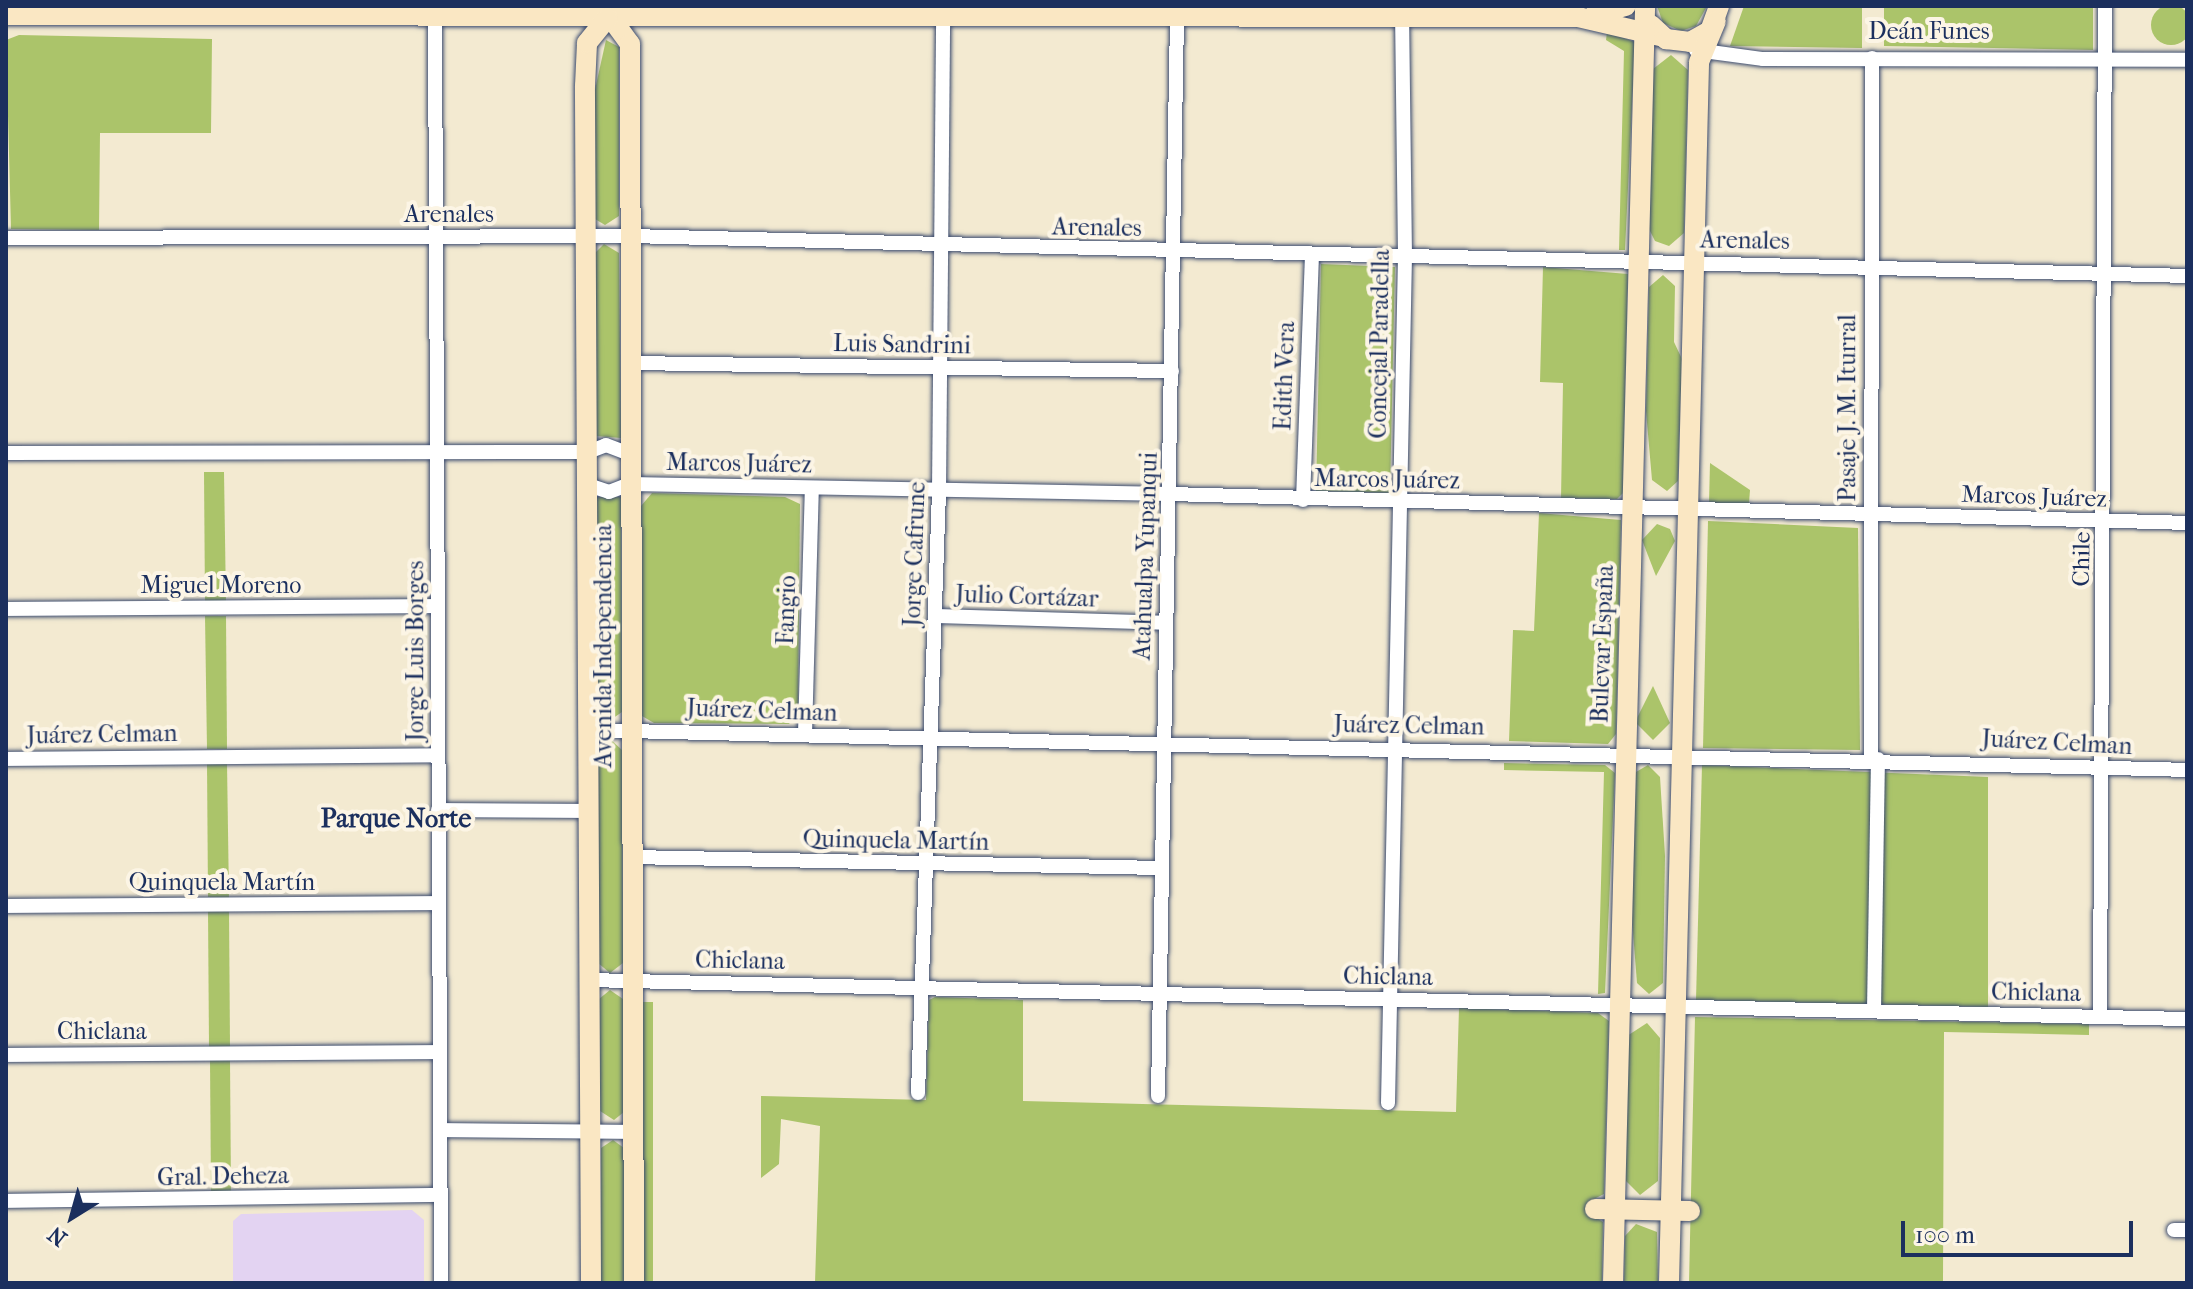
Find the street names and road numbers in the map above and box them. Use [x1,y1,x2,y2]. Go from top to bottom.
street label: Deán Funes [1868,18,1990,46]
street label: Arenales [404,201,494,229]
street label: Arenales [1052,213,1142,243]
street label: Arenales [1700,226,1790,256]
street label: Concejal Paradella [1364,249,1396,439]
street label: Pasaje J. M. Iturral [1834,314,1862,502]
street label: Edith Vera [1269,321,1301,431]
street label: Luis Sandrini [833,329,971,361]
street label: Marcos Juárez [666,448,812,480]
street label: Atahualpa Yupanqui [1128,452,1164,660]
street label: Marcos Juárez [1314,464,1460,496]
street label: Marcos Juárez [1961,480,2107,514]
street label: Jorge Cafrune [898,481,932,627]
street label: Avenida Independencia [590,525,618,767]
street label: Chile [2067,531,2097,587]
street label: Jorge Luis Borges [402,561,430,741]
street label: Bulevar España [1586,564,1620,724]
street label: Miguel Moreno [141,572,301,600]
street label: Fangio [771,575,803,645]
street label: Julio Cortázar [955,580,1099,614]
street label: Juárez Celman [686,694,838,728]
street label: Juárez Celman [1333,710,1485,742]
street label: Juárez Celman [26,719,178,751]
street label: Juárez Celman [1981,725,2133,761]
street label: Quinquela Martín [802,825,990,857]
street label: Quinquela Martín [129,869,315,897]
street label: Chiclana [695,946,785,976]
street label: Chiclana [1343,962,1433,992]
street label: Chiclana [1991,978,2081,1008]
street label: Chiclana [57,1018,147,1046]
street label: Gral. Deheza [157,1161,289,1193]

